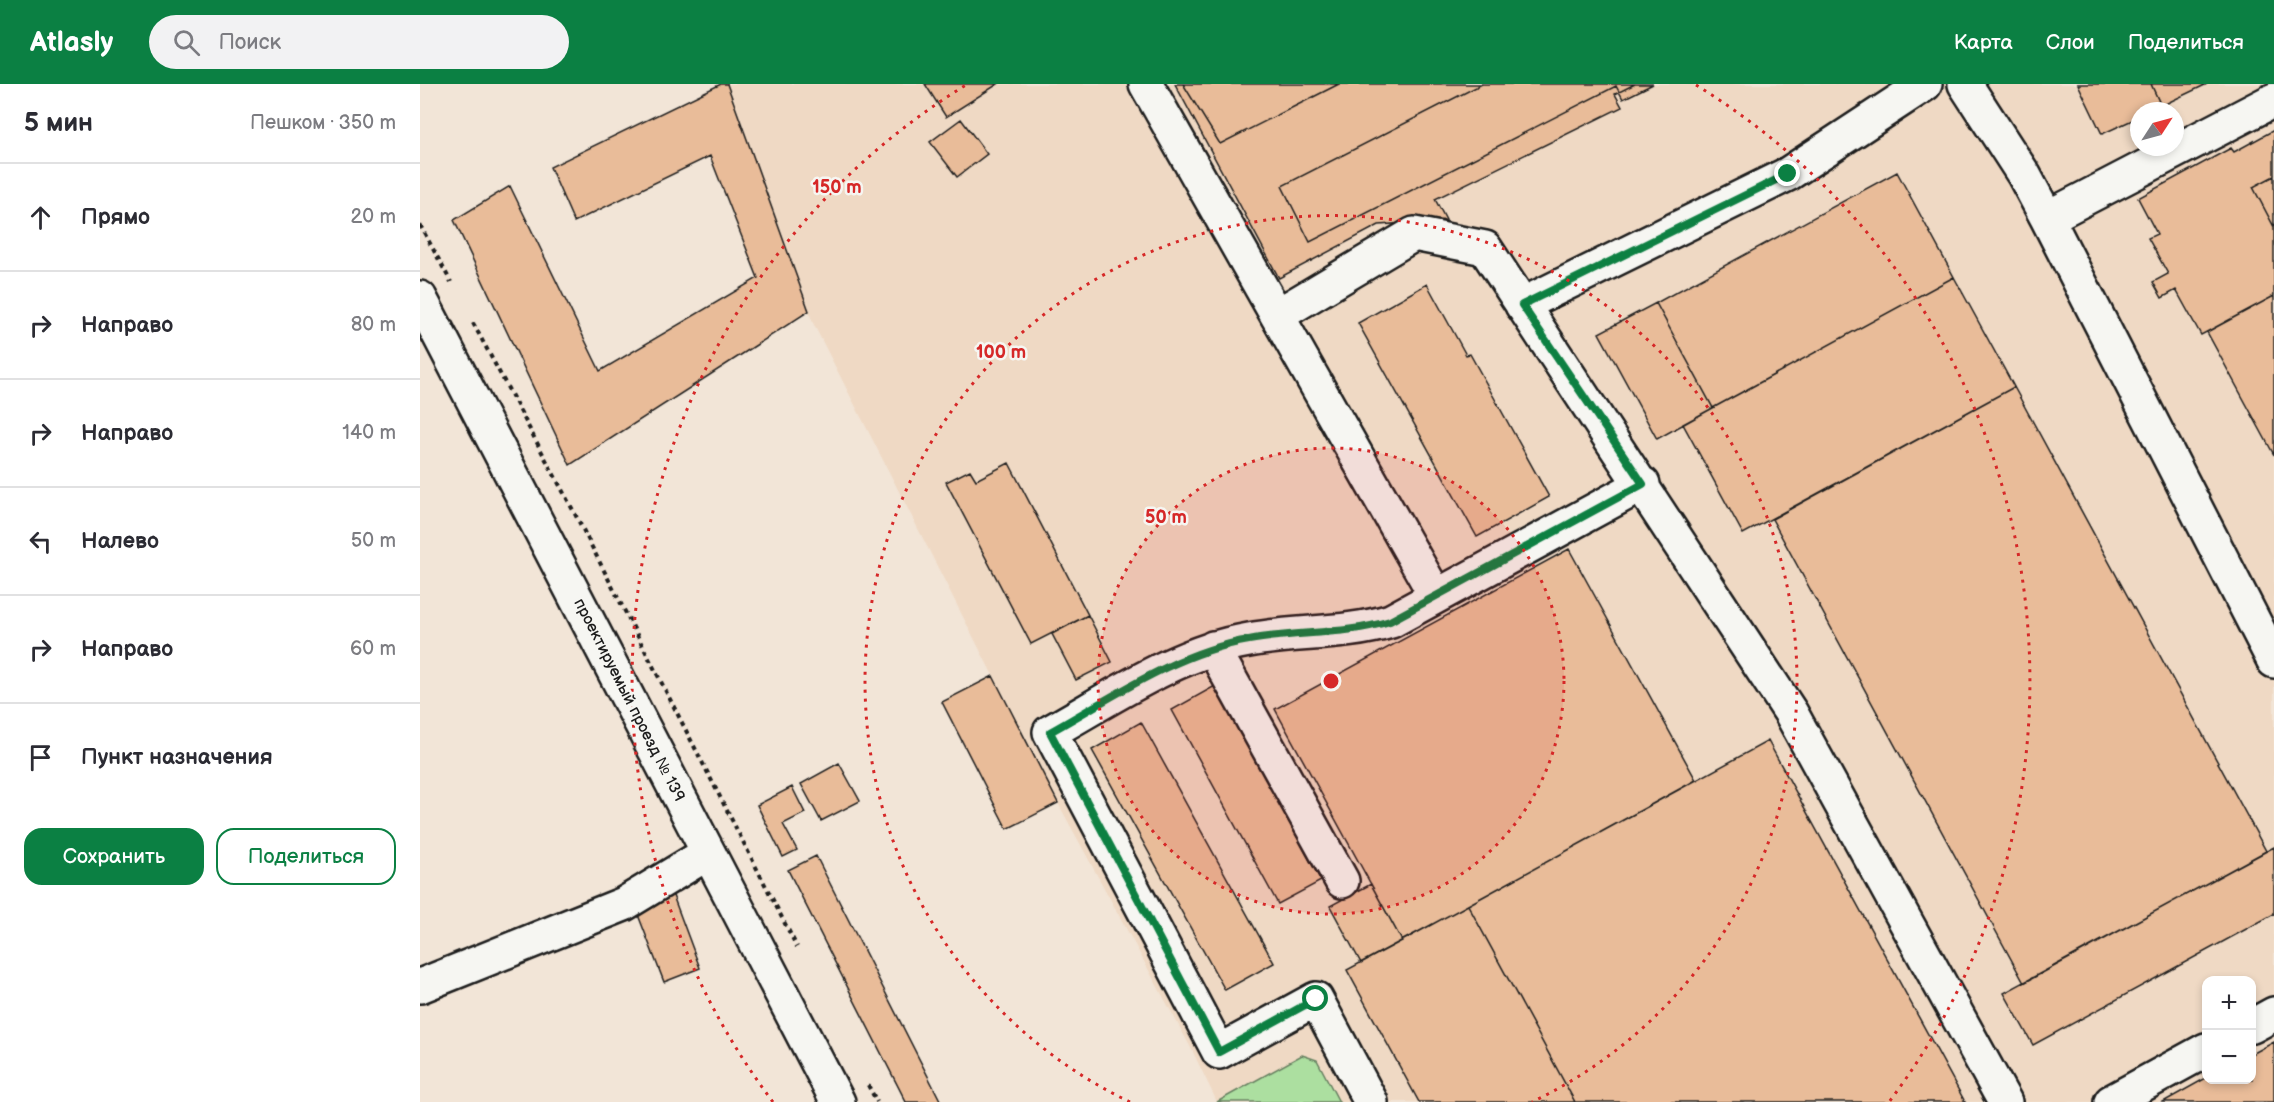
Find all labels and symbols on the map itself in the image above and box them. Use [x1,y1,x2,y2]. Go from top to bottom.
north arrow [2130,102,2184,156]
route end [1774,160,1800,186]
text: 150 m [812,177,862,198]
text: 100 m [976,342,1026,363]
text: 50 m [1145,507,1187,528]
street label: проектируемый проезд № 139 [569,595,689,805]
centre of rings [1321,671,1341,691]
route start [1302,985,1328,1011]

